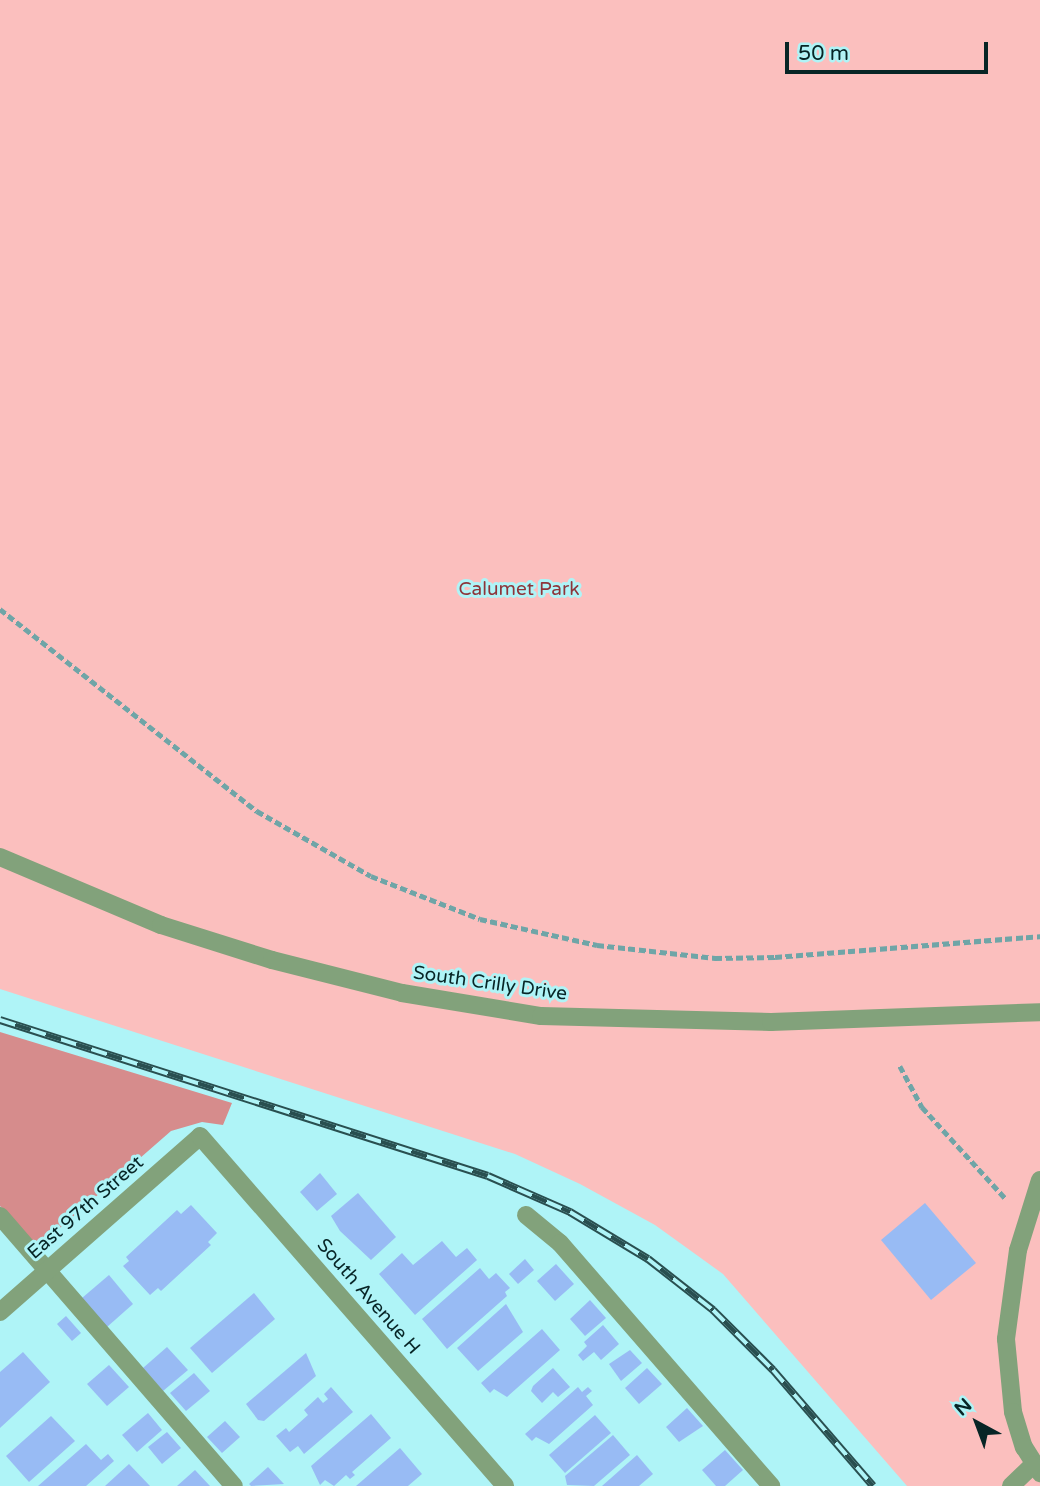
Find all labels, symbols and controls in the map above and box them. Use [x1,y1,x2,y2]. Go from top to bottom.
scale bar [788,28,991,72]
text: 50 m [798,41,849,66]
park label: Calumet Park [458,579,580,601]
street label: South Crilly Drive [412,962,568,1006]
street label: East 97th Street [23,1152,149,1264]
street label: South Avenue H [312,1234,424,1360]
north arrow [942,1388,1012,1458]
text: N [950,1394,976,1420]

